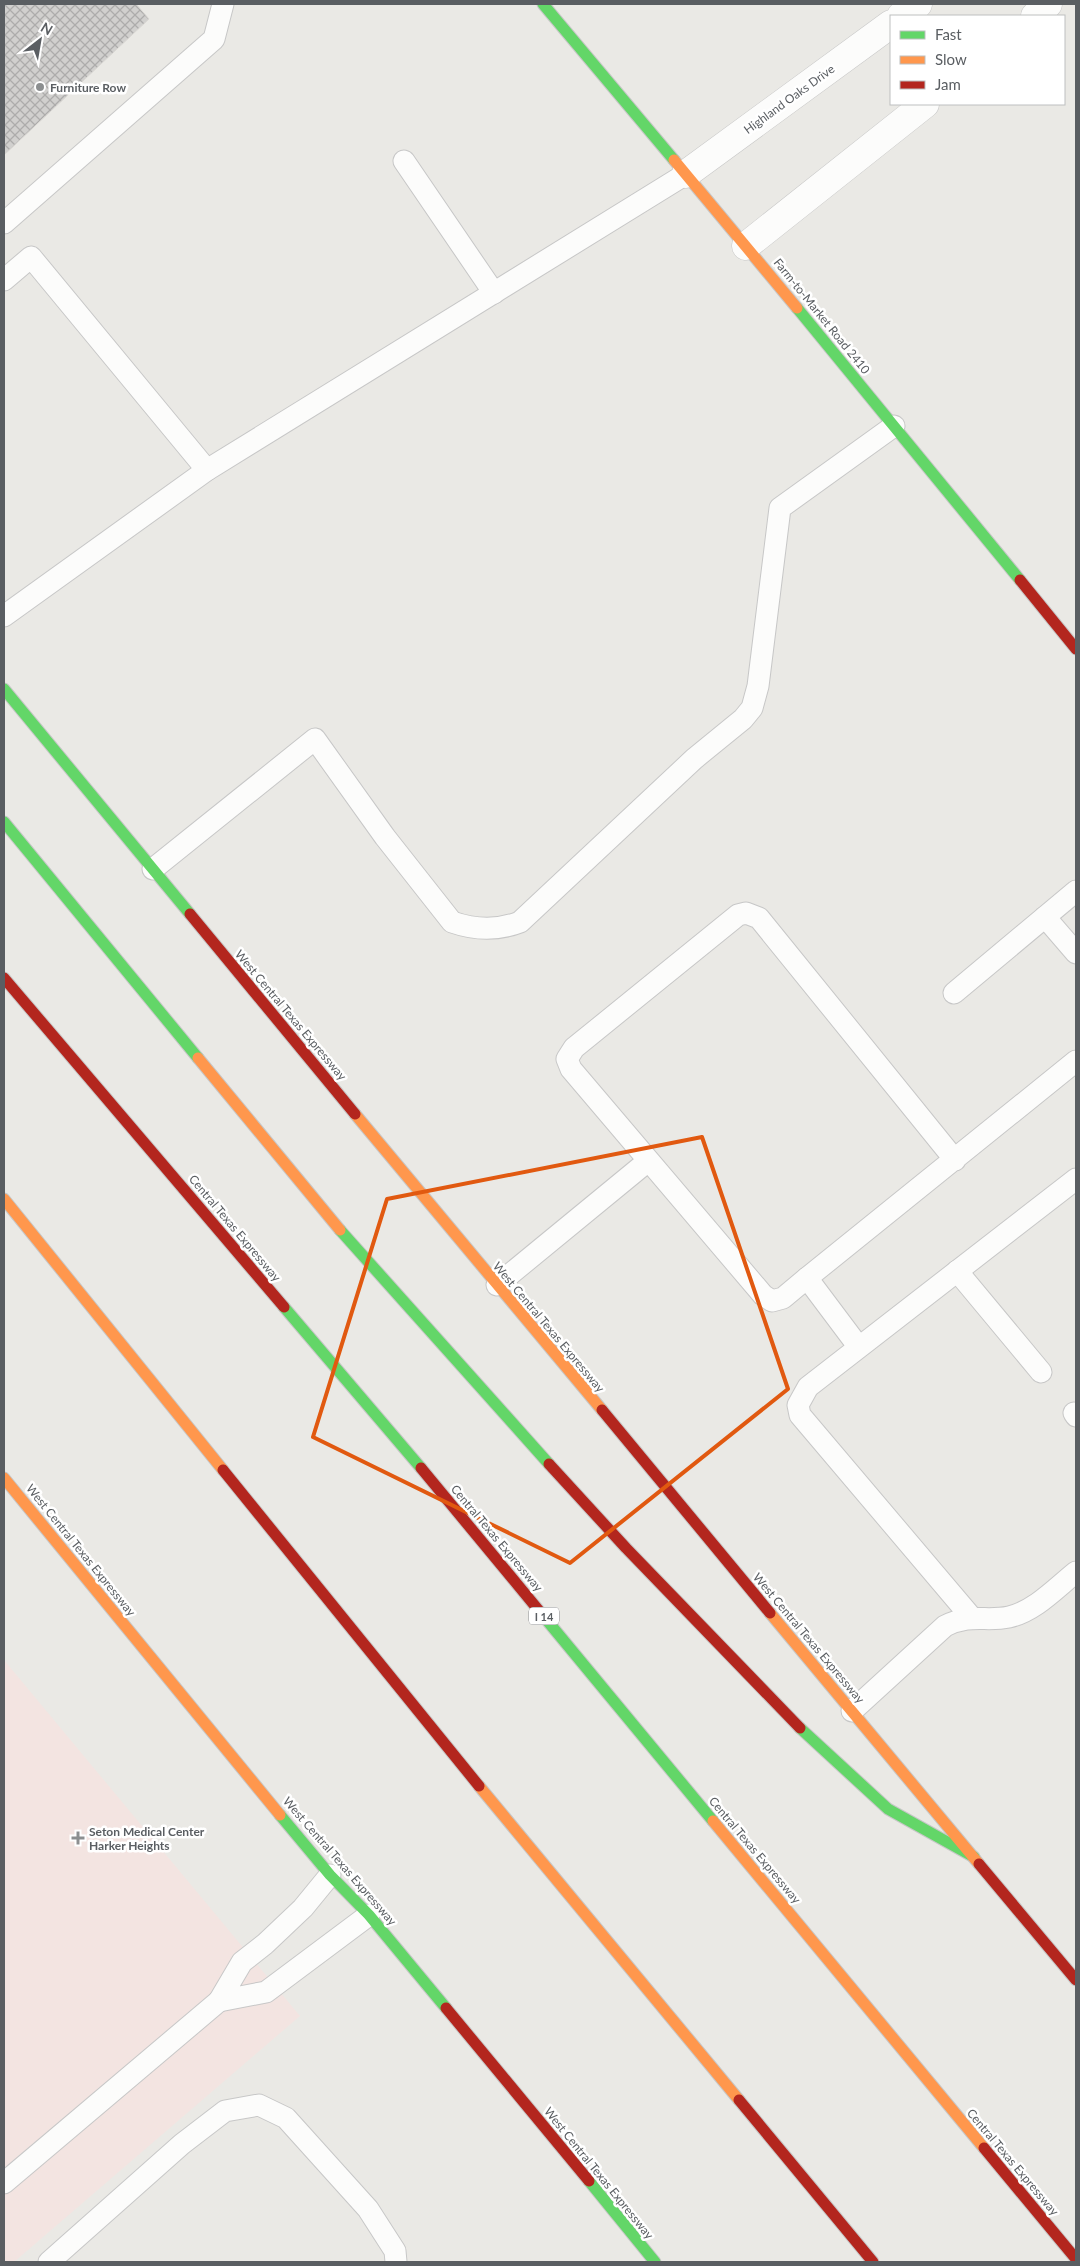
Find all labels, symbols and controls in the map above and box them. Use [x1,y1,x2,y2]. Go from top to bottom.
north arrow [15,15,65,65]
legend [890,15,1065,105]
text: N [38,18,56,38]
text: Fast [935,25,962,43]
text: Slow [935,50,967,68]
street label: Highland Oaks Drive [741,61,837,137]
text: Jam [935,75,961,93]
place label: Furniture Row [50,80,126,95]
marker: Furniture Row [34,81,46,93]
street label: Farm-to-Market Road 2410 [771,255,873,377]
street label: West Central Texas Expressway [232,947,350,1084]
street label: Central Texas Expressway [186,1172,285,1285]
street label: West Central Texas Expressway [490,1259,608,1396]
street label: West Central Texas Expressway [23,1481,139,1620]
street label: Central Texas Expressway [448,1482,547,1595]
street label: West Central Texas Expressway [750,1570,868,1707]
road number: I 14 [529,1608,559,1624]
street label: West Central Texas Expressway [280,1794,400,1929]
street label: Central Texas Expressway [706,1794,805,1907]
place label: Seton Medical Center Harker Heights [89,1824,205,1853]
marker: Seton Medical Center Harker Heights [71,1831,85,1845]
street label: West Central Texas Expressway [541,2104,657,2243]
street label: Central Texas Expressway [964,2106,1063,2219]

